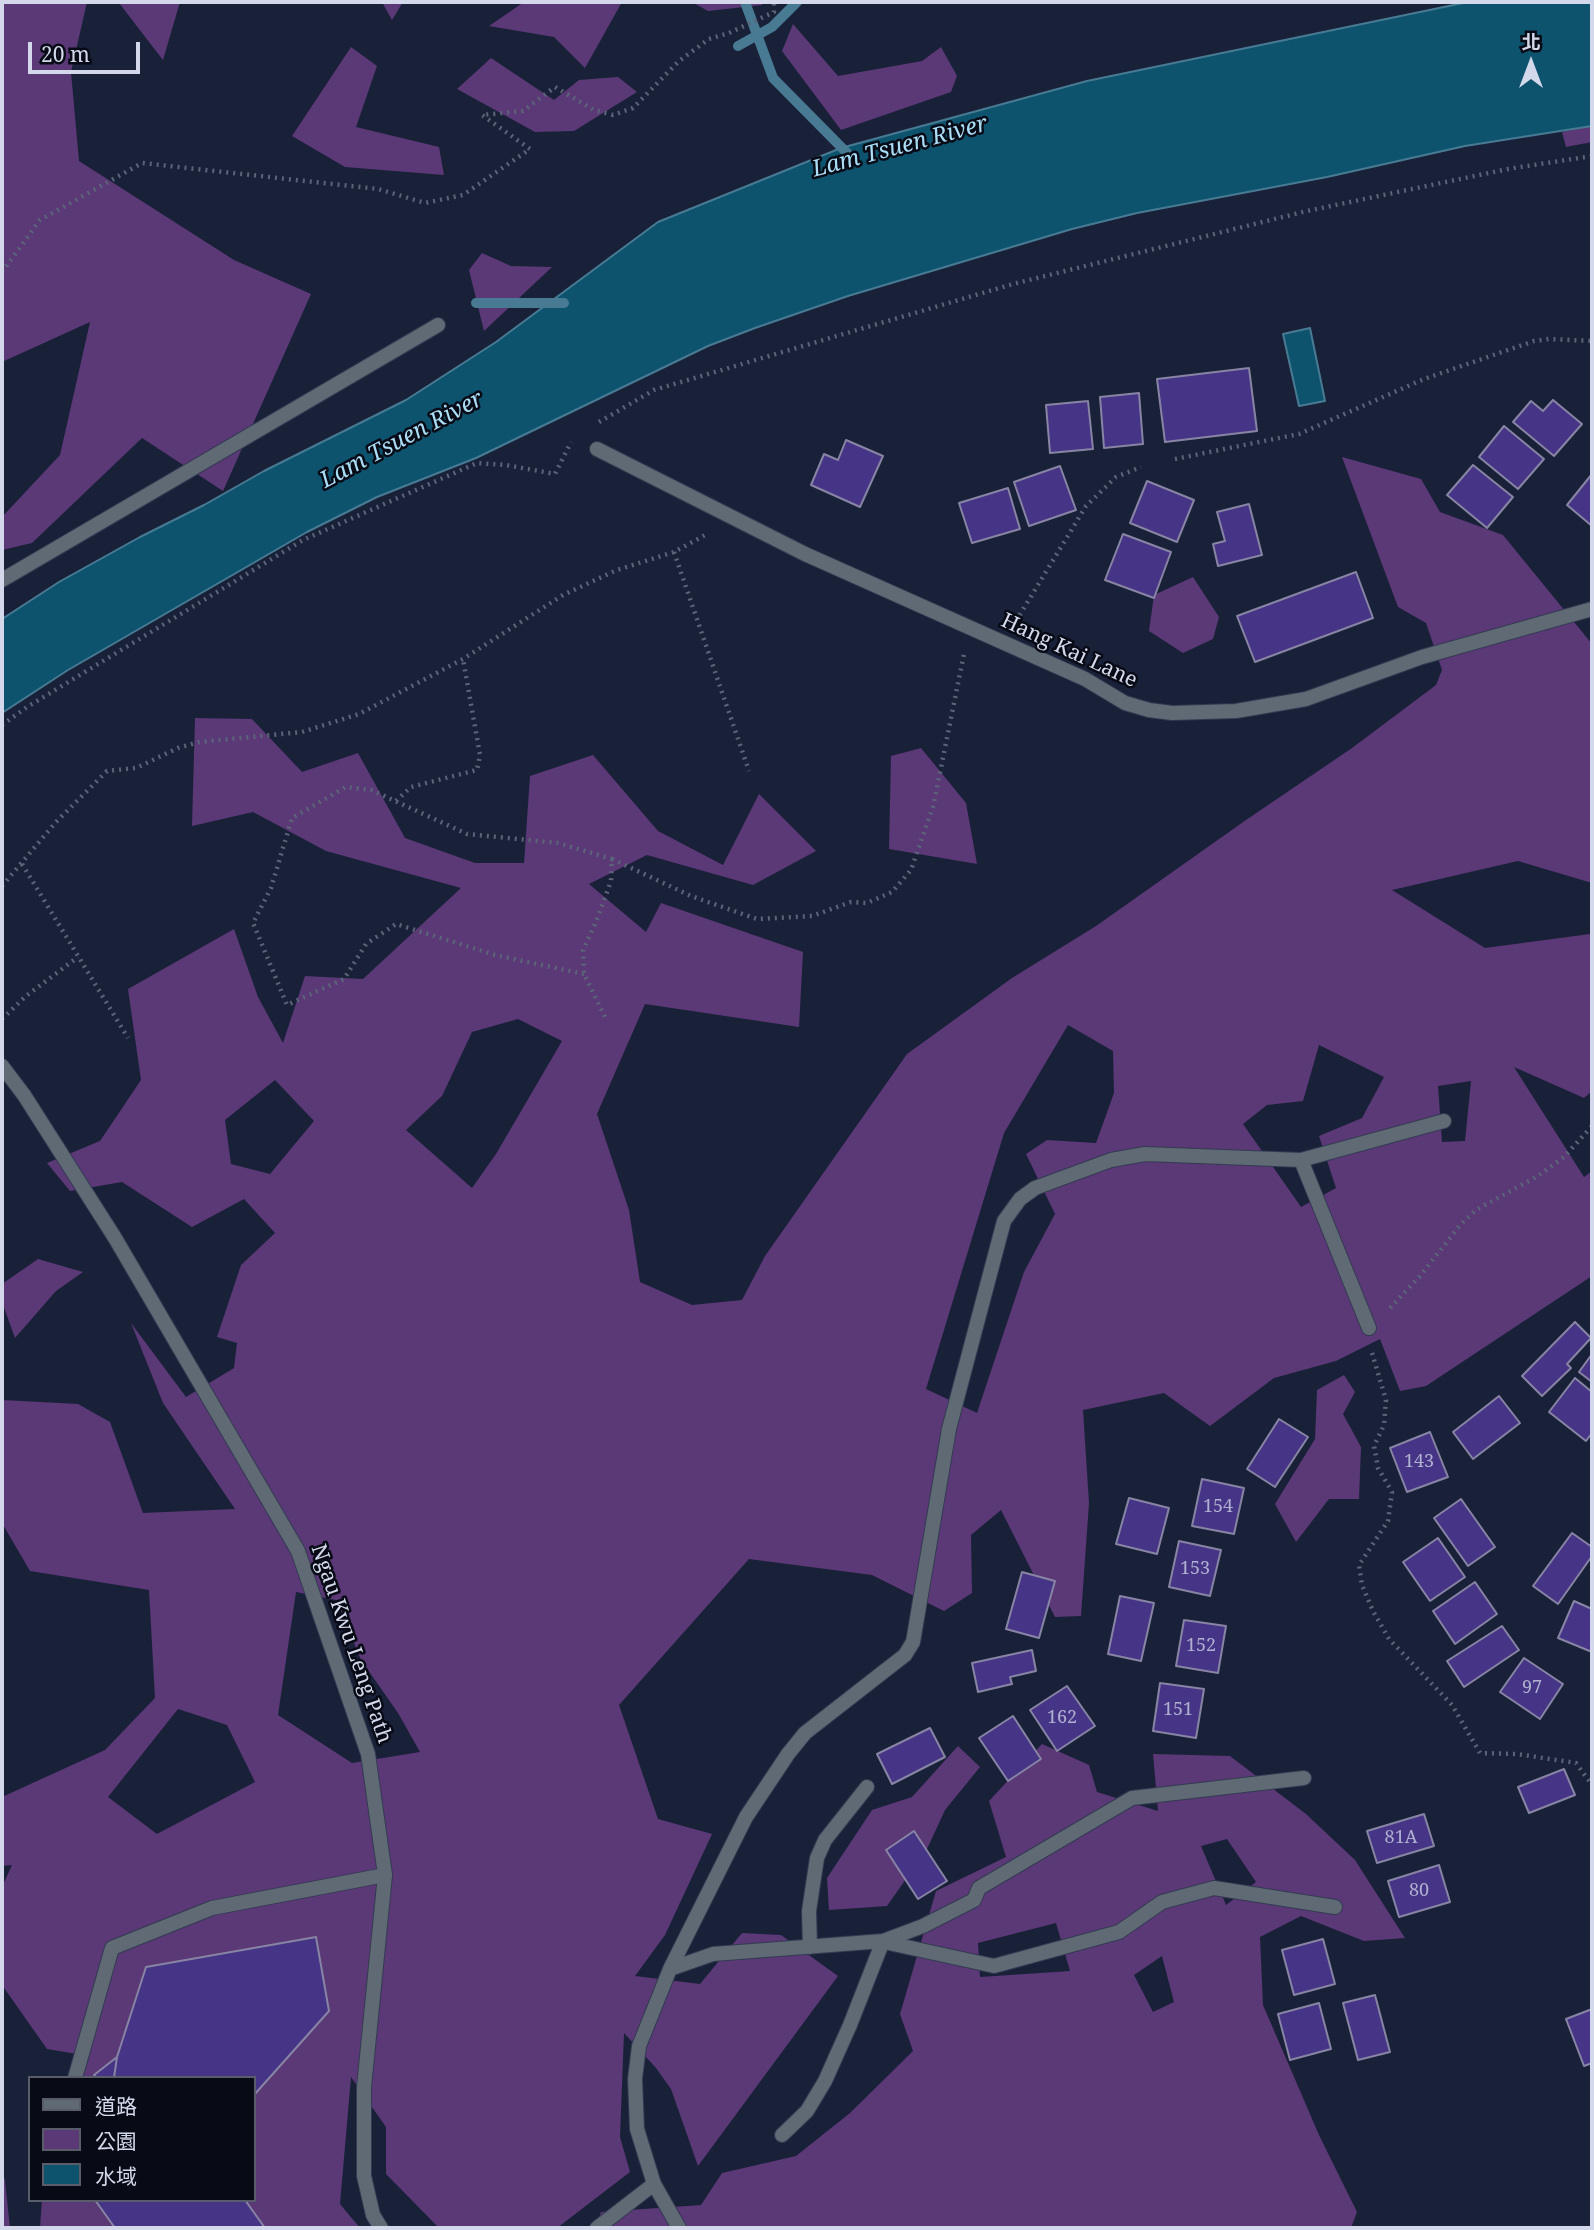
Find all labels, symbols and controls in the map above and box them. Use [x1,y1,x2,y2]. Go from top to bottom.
scale bar [32,28,144,72]
north arrow [1496,28,1566,98]
text: 北 [1521,29,1541,55]
text: 20 m [41,40,90,68]
water label: Lam Tsuen River [809,110,991,184]
water label: Lam Tsuen River [316,385,488,495]
street label: Hang Kai Lane [997,608,1141,694]
house number: 143 [1404,1451,1434,1473]
house number: 154 [1203,1496,1233,1518]
street label: Ngau Kwu Leng Path [305,1541,397,1747]
house number: 153 [1180,1558,1210,1580]
house number: 152 [1186,1635,1216,1657]
house number: 97 [1522,1677,1542,1699]
house number: 151 [1163,1699,1193,1721]
house number: 162 [1047,1707,1077,1729]
house number: 81A [1385,1827,1417,1849]
house number: 80 [1409,1880,1429,1902]
legend [28,2076,256,2202]
text: 道路 [95,2092,137,2120]
text: 公園 [95,2127,137,2155]
text: 水域 [95,2162,137,2190]

